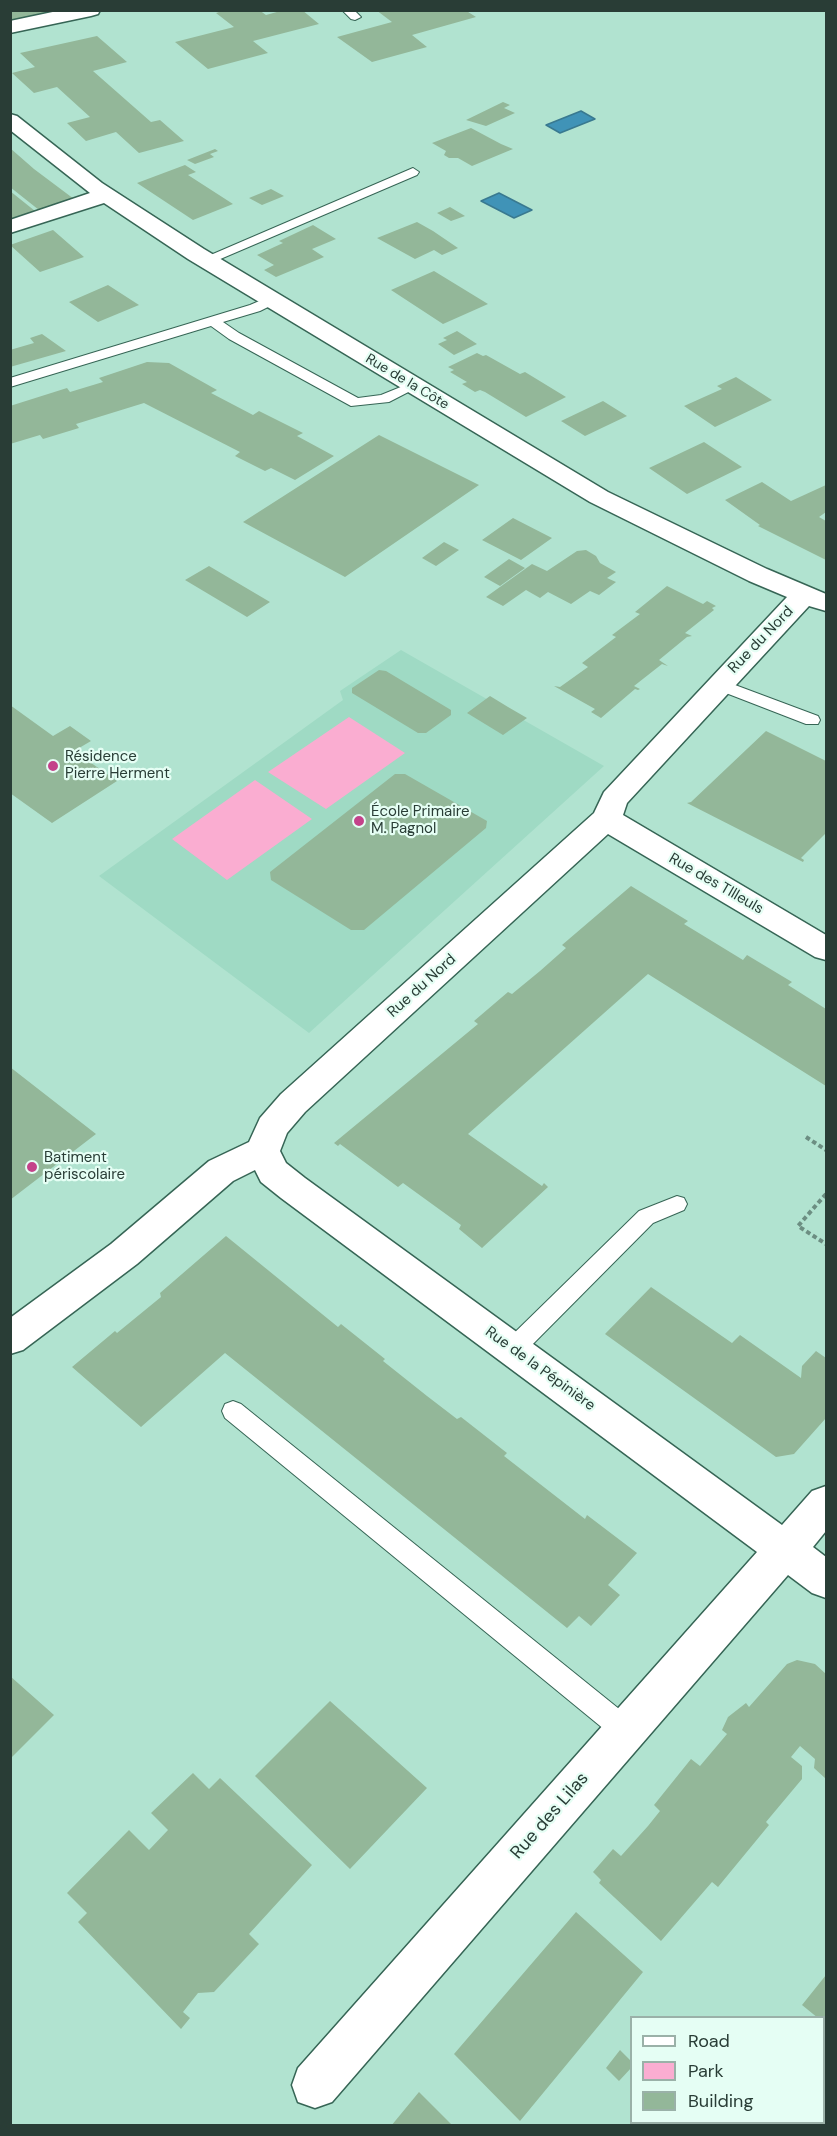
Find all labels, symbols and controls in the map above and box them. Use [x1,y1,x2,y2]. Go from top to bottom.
street label: Rue de la Côte [362,351,452,413]
street label: Rue du Nord [725,603,797,677]
place label: Résidence Pierre Herment [65,748,170,783]
marker: Résidence Pierre Herment [46,759,60,773]
place label: École Primaire M. Pagnol [371,803,470,838]
marker: École Primaire M. Pagnol [352,814,366,828]
street label: Rue des TIlleuls [666,850,766,918]
street label: Rue du Nord [384,951,460,1021]
place label: Batiment périscolaire [44,1149,125,1184]
marker: Batiment périscolaire [25,1160,39,1174]
street label: Rue de la Pépinière [481,1323,599,1415]
street label: Rue des Lilas [506,1768,594,1864]
legend [630,2016,825,2124]
text: Road [688,2029,730,2053]
text: Park [688,2059,724,2083]
text: Building [688,2089,753,2113]

